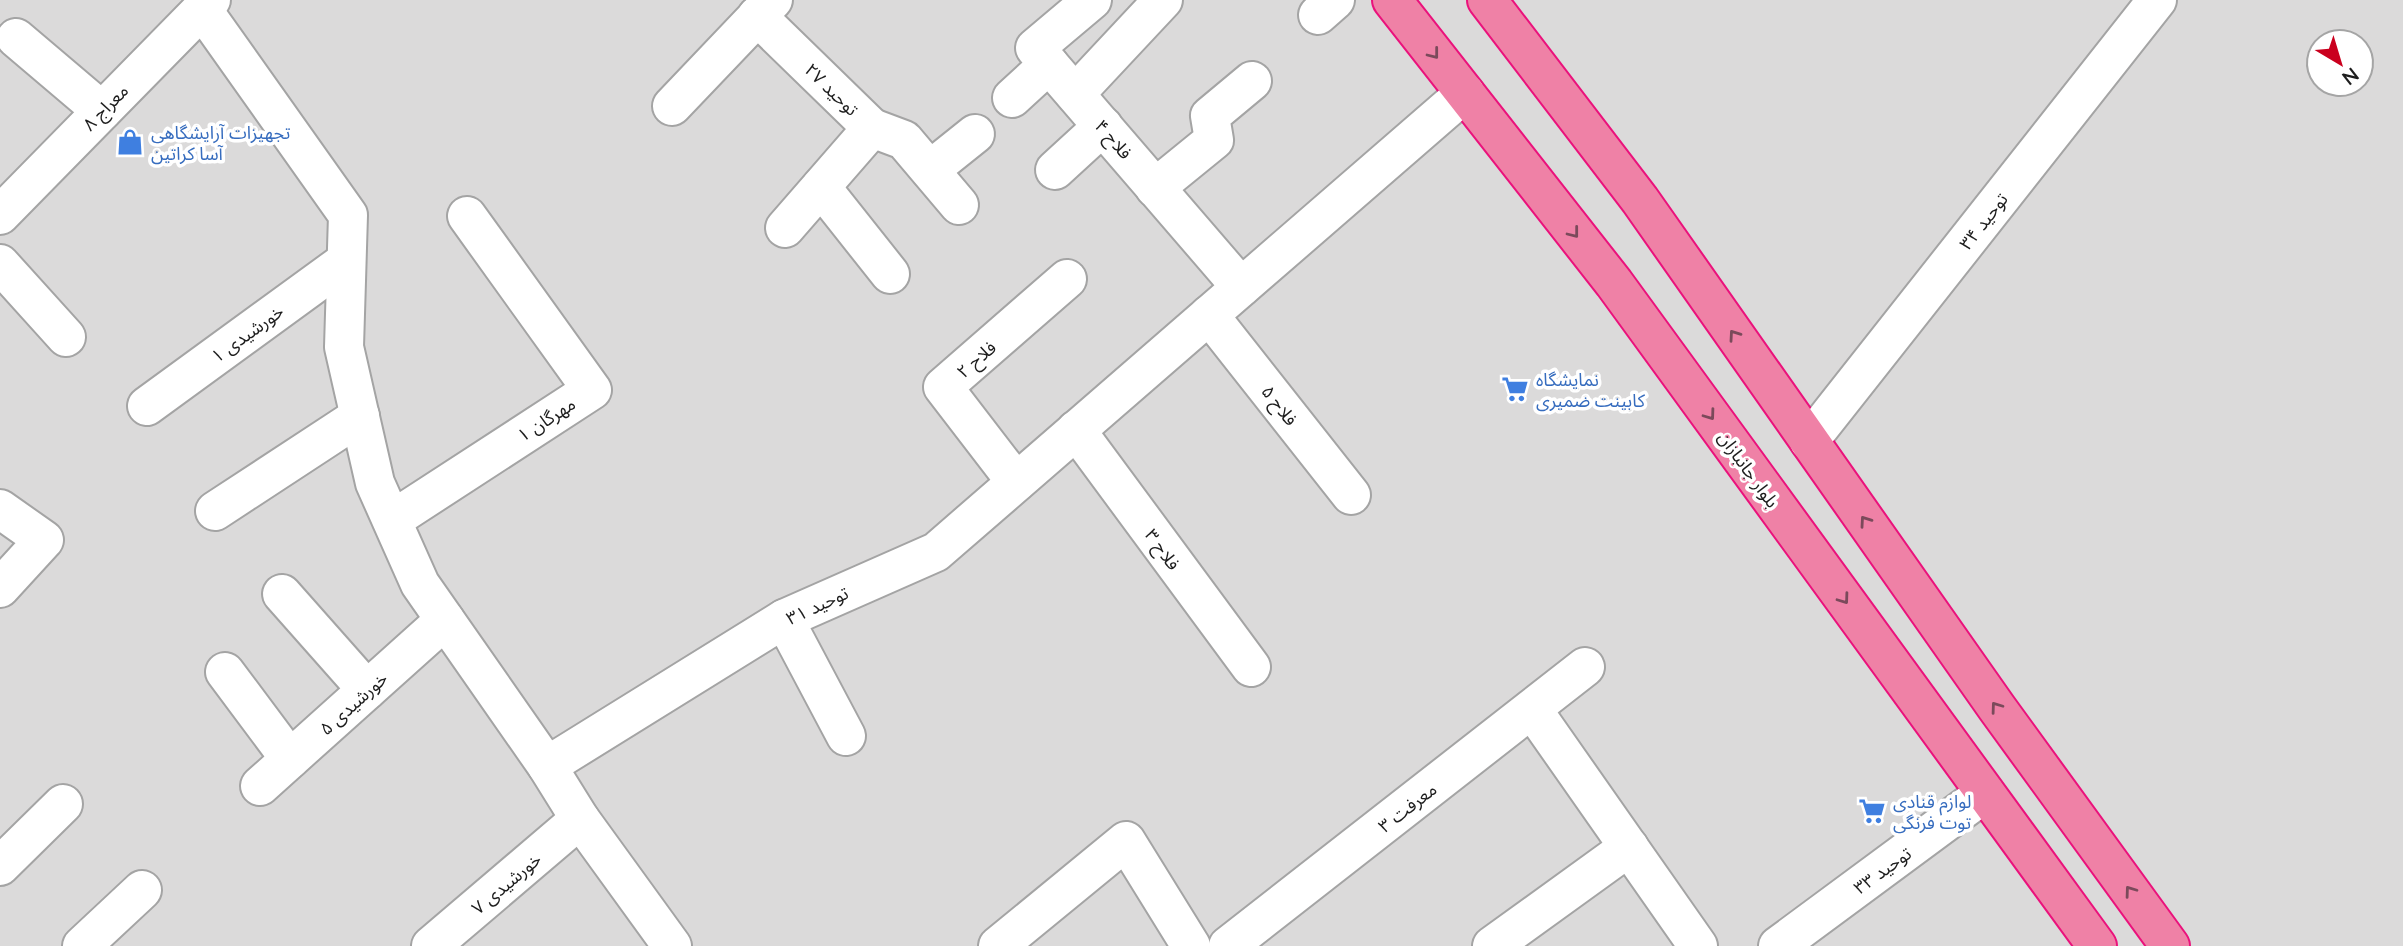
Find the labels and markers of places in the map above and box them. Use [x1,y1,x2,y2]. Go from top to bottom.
place label: تجهیزات آرایشگاهی آسا کراتین [151,121,290,165]
shop icon: تجهیزات آرایشگاهی آسا کراتین [115,127,145,157]
place label: نمایشگاه کابینت ضمیری [1536,368,1645,412]
supermarket icon: نمایشگاه کابینت ضمیری [1500,374,1530,404]
place label: لوازم قنادی توت فرنگی [1893,790,1971,834]
supermarket icon: لوازم قنادی توت فرنگی [1857,796,1887,826]

